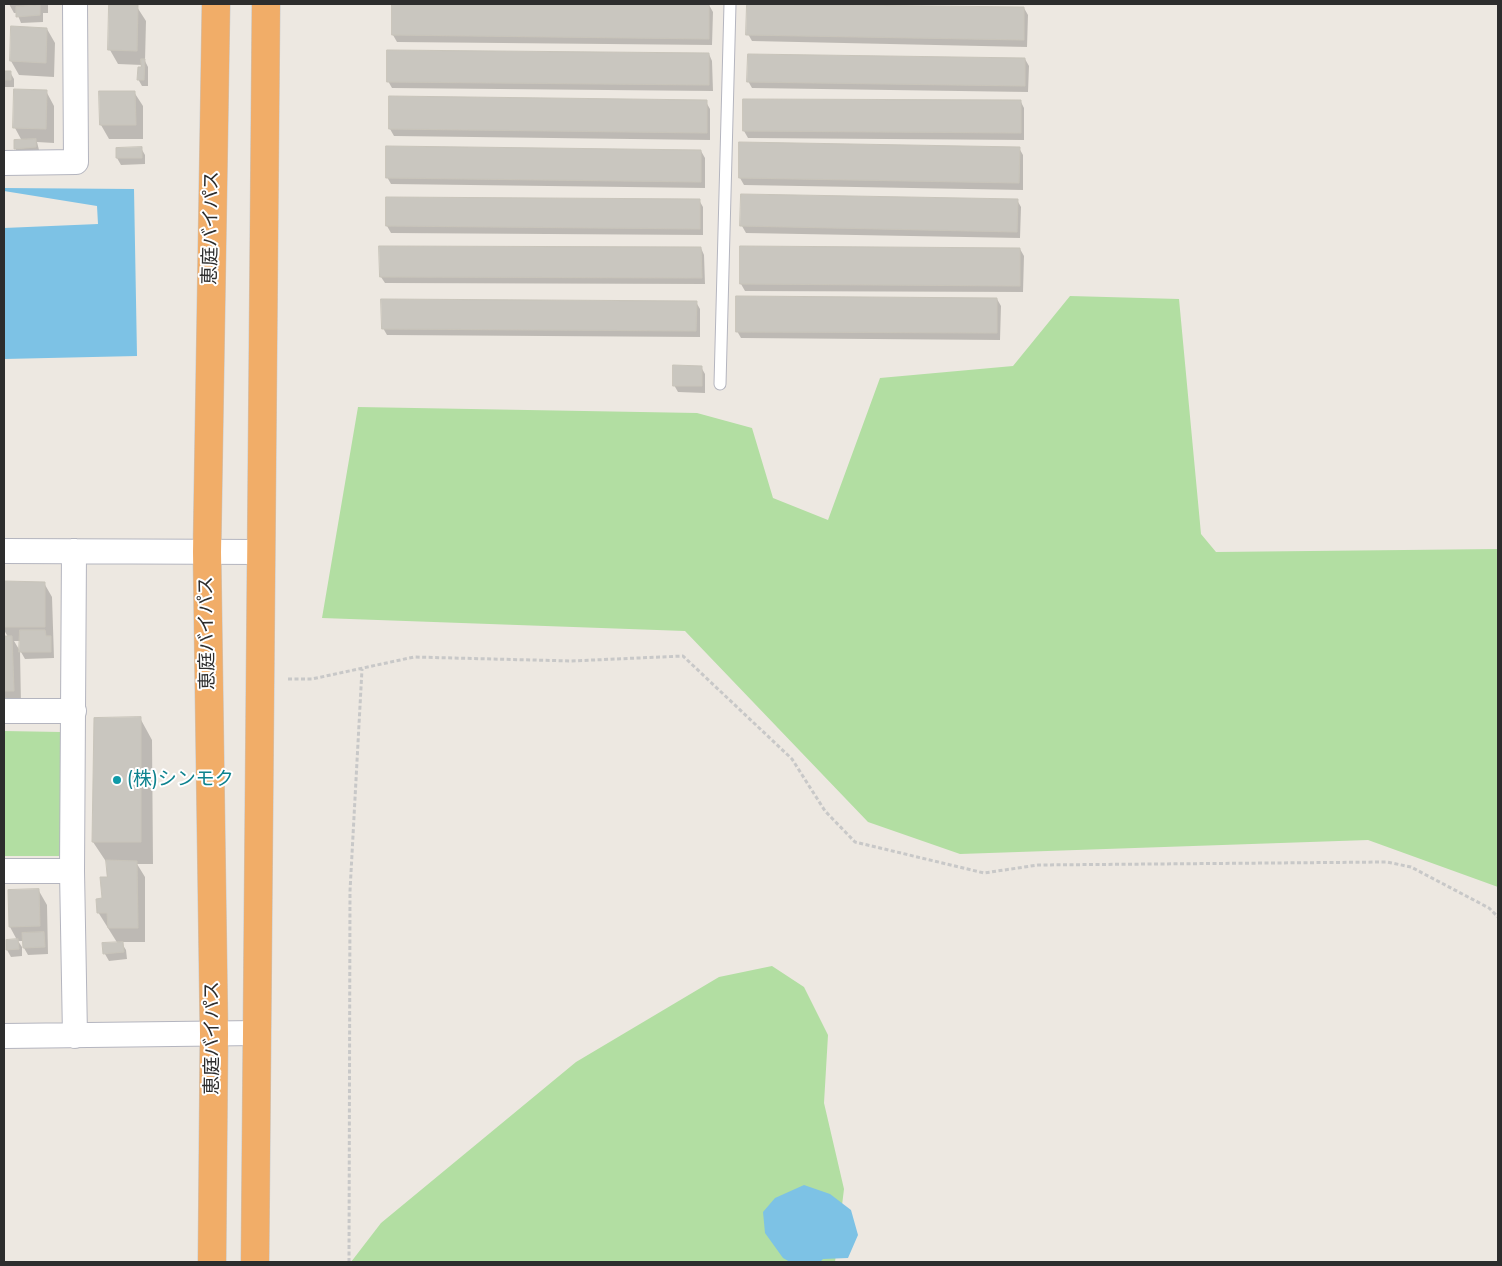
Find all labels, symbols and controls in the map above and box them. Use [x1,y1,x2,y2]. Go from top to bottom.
street label: 恵庭バイパス [200,171,224,285]
street label: 恵庭バイパス [196,576,220,690]
place label: (株)シンモク [127,769,234,791]
marker: (株)シンモク [111,774,123,786]
street label: 恵庭バイパス [202,981,224,1095]

